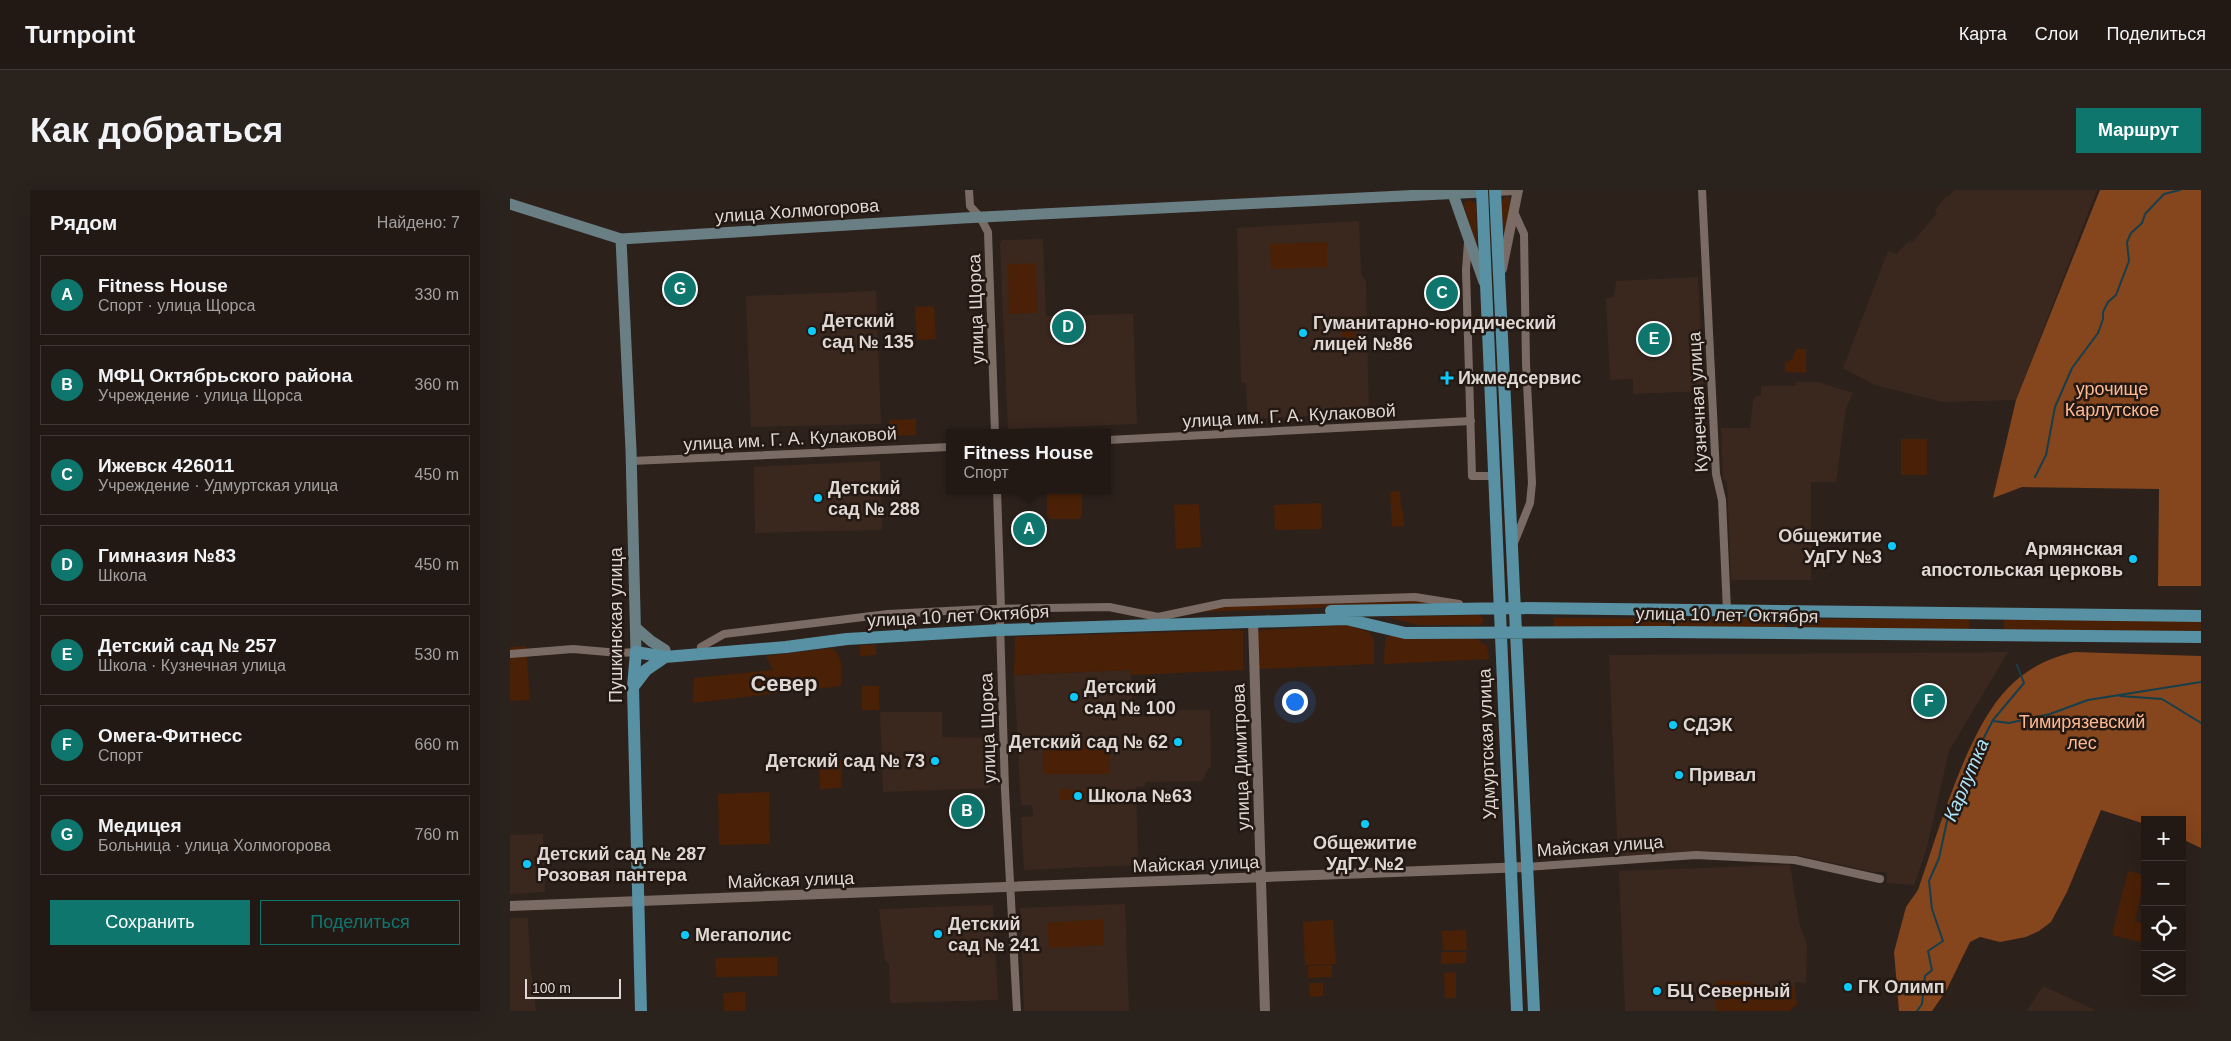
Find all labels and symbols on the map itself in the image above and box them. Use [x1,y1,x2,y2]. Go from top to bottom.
street label: улица Холмогорова [714,195,881,227]
street label: улица Щорса [964,253,988,365]
pin: G [664,270,696,308]
pin: C [1426,274,1458,312]
pin: D [1052,308,1084,346]
place label: Детский сад № 135 [822,311,914,352]
place label: Гуманитарно-юридический лицей №86 [1313,313,1556,354]
pin: E [1638,320,1670,358]
marker: Детский сад № 135 [806,325,818,337]
marker: Гуманитарно-юридический лицей №86 [1297,327,1309,339]
street label: Кузнечная улица [1684,330,1712,473]
place label: Ижмедсервис [1458,368,1581,388]
marker: Ижмедсервис [1440,371,1454,385]
park label: урочище Карлутское [2065,379,2159,420]
street label: улица им. Г. А. Кулаковой [1182,400,1396,432]
street label: улица им. Г. А. Кулаковой [683,423,897,455]
place label: Детский сад № 288 [828,478,920,519]
marker: Детский сад № 288 [812,492,824,504]
pin: A [1013,510,1045,548]
place label: Общежитие УдГУ №3 [1778,526,1882,567]
place label: Армянская апостольская церковь [1921,539,2123,580]
marker: Общежитие УдГУ №3 [1886,540,1898,552]
street label: Пушкинская улица [606,546,626,703]
marker: Армянская апостольская церковь [2127,553,2139,565]
street label: улица 10 лет Октября [866,601,1050,631]
street label: улица 10 лет Октября [1636,603,1818,627]
street label: Удмуртская улица [1474,667,1500,820]
district label: Север [750,671,818,696]
street label: улица Щорса [976,672,1000,784]
place label: Детский сад № 100 [1084,677,1176,718]
street label: улица Димитрова [1228,682,1254,831]
pin: F [1913,682,1945,720]
your location [1282,689,1308,715]
marker: Детский сад № 100 [1068,691,1080,703]
park label: Тимирязевский лес [2019,712,2145,753]
place label: СДЭК [1683,715,1733,735]
marker: СДЭК [1667,719,1679,731]
place label: Детский сад № 62 [1009,732,1168,752]
marker: Детский сад № 62 [1172,736,1184,748]
water label: Карлутка [1939,736,1993,824]
place label: Детский сад № 73 [766,751,925,771]
marker: Детский сад № 73 [929,755,941,767]
place label: Привал [1689,765,1756,785]
marker: Привал [1673,769,1685,781]
place label: Школа №63 [1088,786,1192,806]
marker: Школа №63 [1072,790,1084,802]
pin: B [951,792,983,830]
marker: Общежитие УдГУ №2 [1359,818,1371,830]
street label: Майская улица [1536,832,1665,860]
place label: Общежитие УдГУ №2 [1313,833,1417,874]
place label: Детский сад № 287 Розовая пантера [537,844,706,885]
street label: Майская улица [1132,852,1261,876]
marker: Детский сад № 287 Розовая пантера [521,858,533,870]
street label: Майская улица [727,868,856,892]
place label: Детский сад № 241 [948,914,1040,955]
place label: Мегаполис [695,925,791,945]
marker: Детский сад № 241 [932,928,944,940]
marker: Мегаполис [679,929,691,941]
scale bar [525,976,621,999]
place label: ГК Олимп [1858,977,1945,997]
place label: БЦ Северный [1667,981,1790,1001]
marker: ГК Олимп [1842,981,1854,993]
marker: БЦ Северный [1651,985,1663,997]

